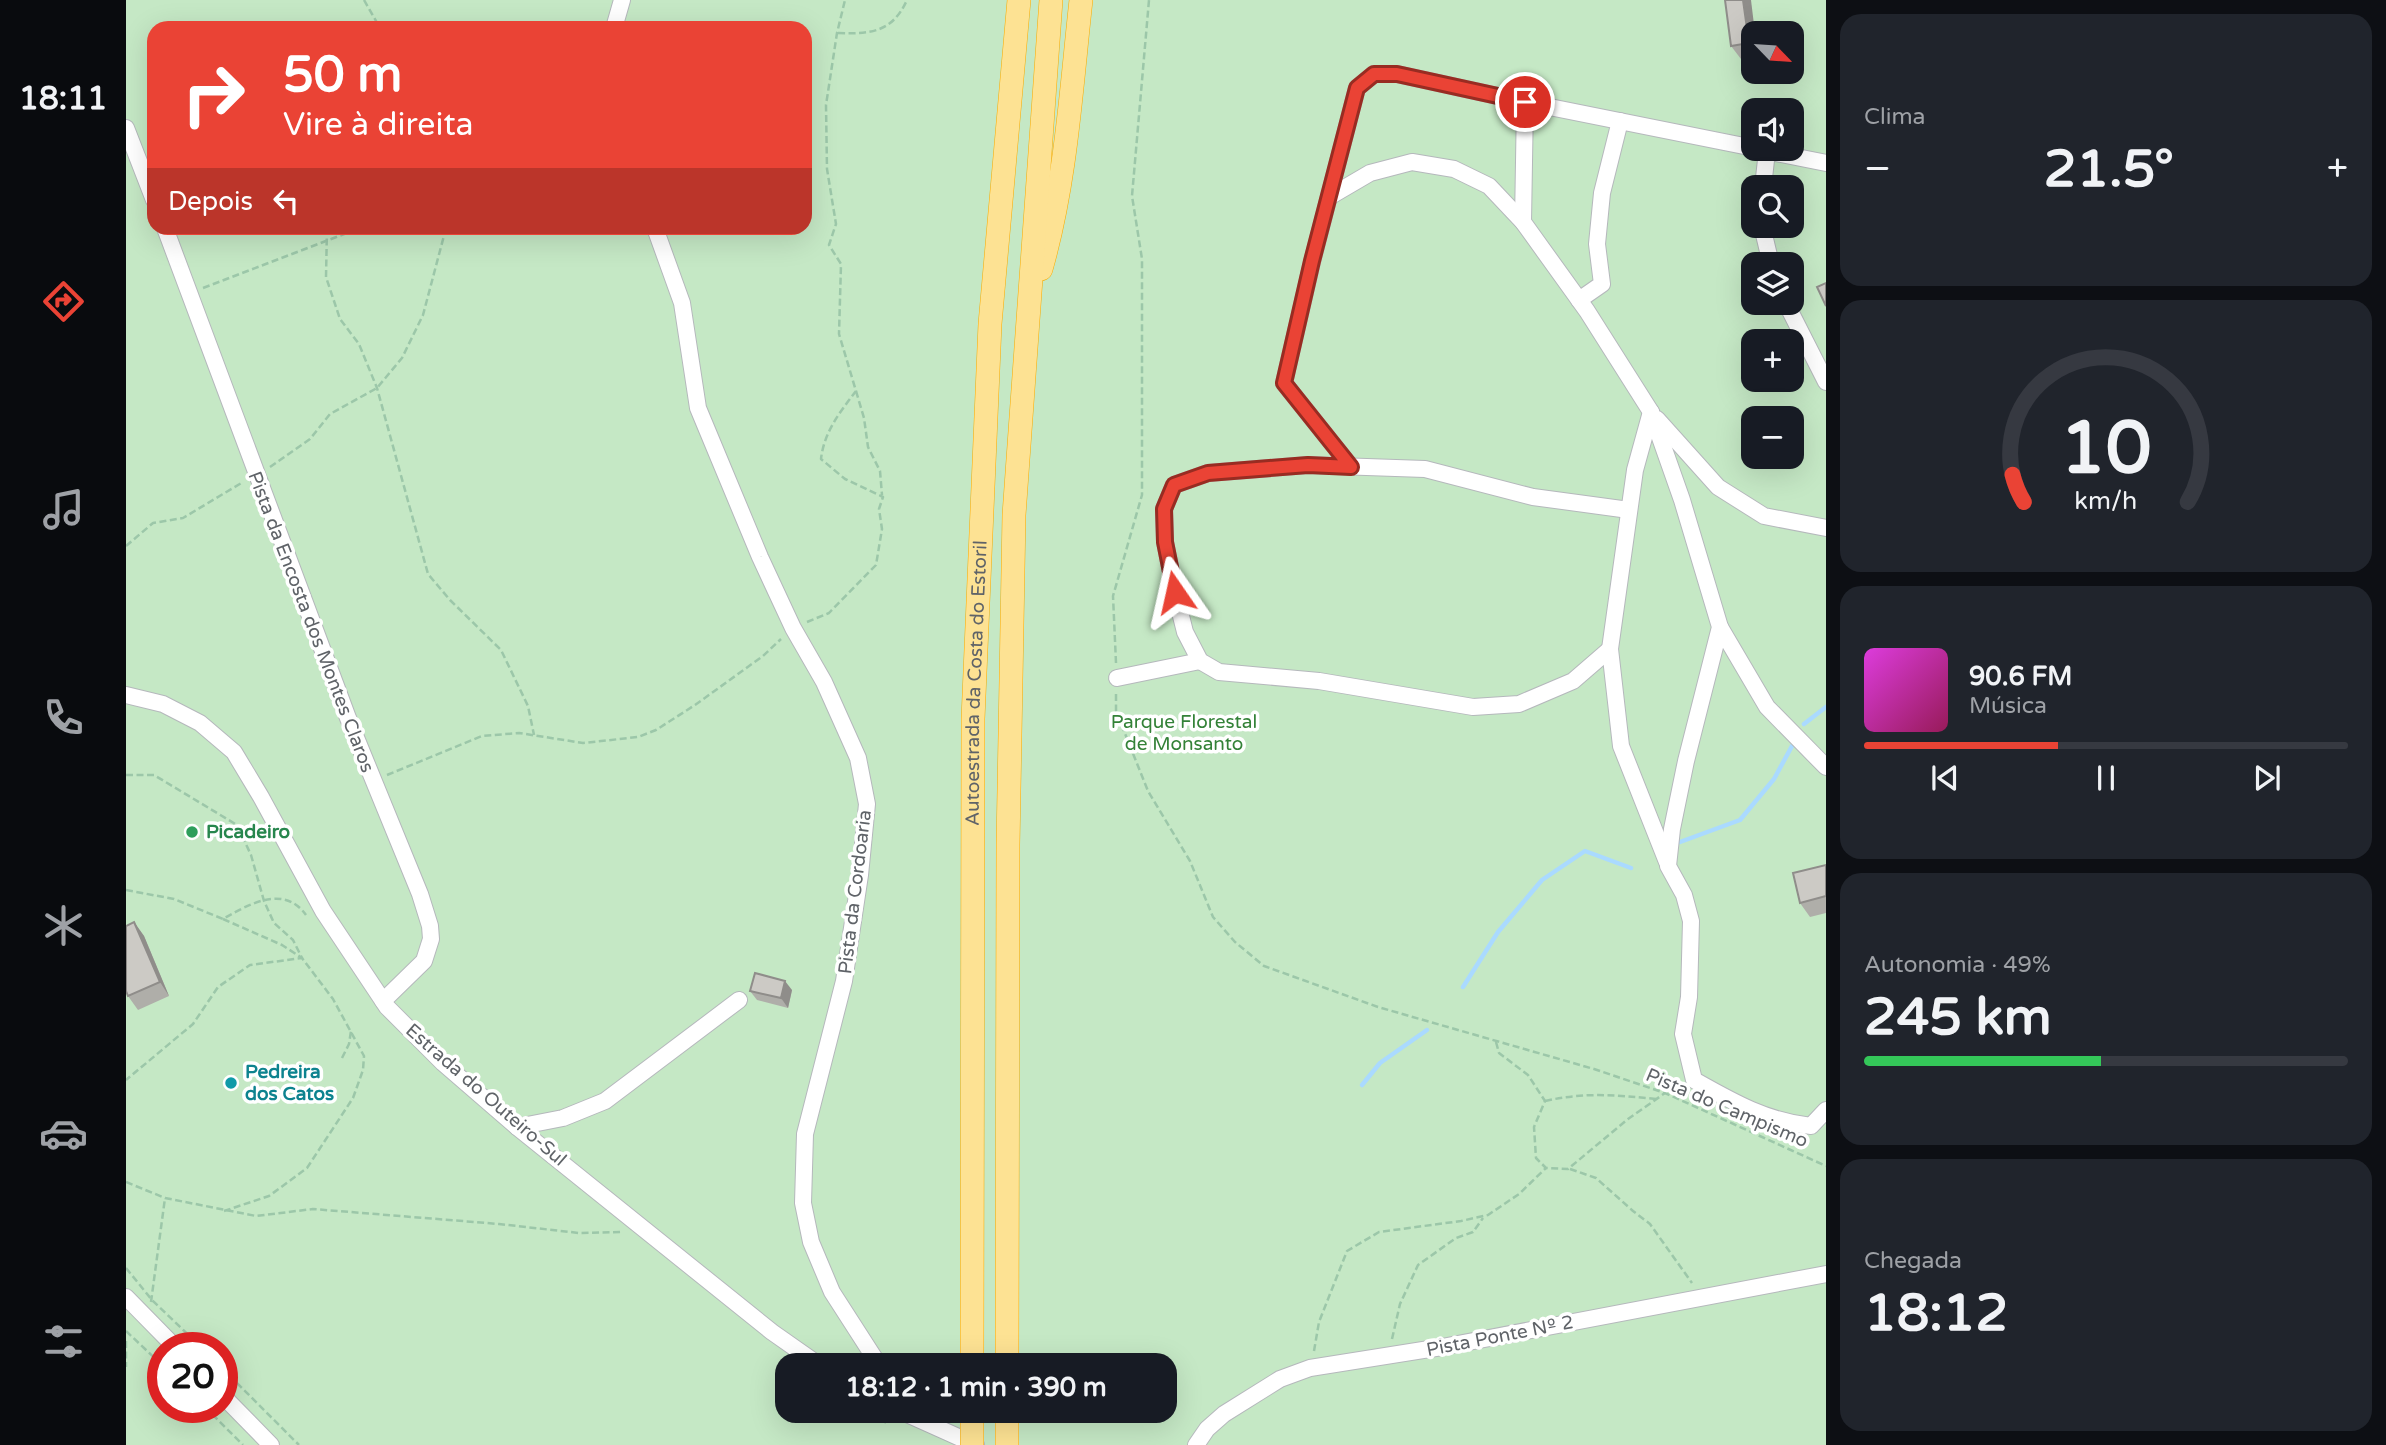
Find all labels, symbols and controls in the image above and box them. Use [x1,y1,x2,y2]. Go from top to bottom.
north arrow [1741,21,1804,84]
map controls [1741,21,1804,469]
text: 50 m [283,46,402,105]
icon: right [168,49,259,140]
pin [1495,72,1555,132]
text: 18:11 [19,80,107,118]
icon: arrive [1506,83,1544,121]
button: sound [1741,98,1804,161]
text: Clima [1864,103,1925,131]
text: Vire à direita [283,106,474,144]
text: 21.5° [2044,138,2174,201]
text: − [1864,146,1891,192]
text: + [2327,146,2348,192]
button: search [1741,175,1804,238]
icon: left [267,182,305,220]
text: Depois [168,186,253,217]
button: layers [1741,252,1804,315]
icon: directions [39,277,88,326]
button: + [1741,329,1804,392]
button: − [1741,406,1804,469]
text: 10 [2060,406,2152,494]
street label: Pista da Encosta dos Montes Claros [243,468,379,776]
icon: music [39,485,88,534]
text: km/h [2075,486,2137,516]
street label: Autoestrada da Costa do Estoril [962,540,992,826]
position arrow [1138,555,1212,629]
text: 90.6 FM [1969,661,2072,692]
text: Música [1969,692,2047,720]
icon: phone [39,693,88,742]
park label: Parque Florestal de Monsanto [1111,711,1257,755]
icon: previous [1926,759,1964,797]
icon: pause [2087,759,2125,797]
icon: next [2248,759,2286,797]
street label: Pista da Cordoaria [834,809,876,975]
place label: Picadeiro [206,821,290,843]
marker: Picadeiro [184,824,200,840]
icon: climate [39,901,88,950]
text: Autonomia · 49% [1864,951,2051,979]
text: 245 km [1864,986,2052,1049]
street label: Estrada do Outeiro-Sul [401,1019,571,1171]
place label: Pedreira dos Catos [245,1061,334,1105]
street label: Pista do Campismo [1643,1064,1811,1152]
marker: Pedreira dos Catos [223,1075,239,1091]
icon: car [39,1109,88,1158]
text: Chegada [1864,1247,1962,1275]
text: 18:12 [1864,1282,2008,1345]
street label: Pista Ponte Nº 2 [1425,1311,1575,1361]
icon: filters [39,1317,88,1366]
speed limit sign: 20 [147,1332,238,1423]
text: 18:12 · 1 min · 390 m [845,1372,1107,1403]

